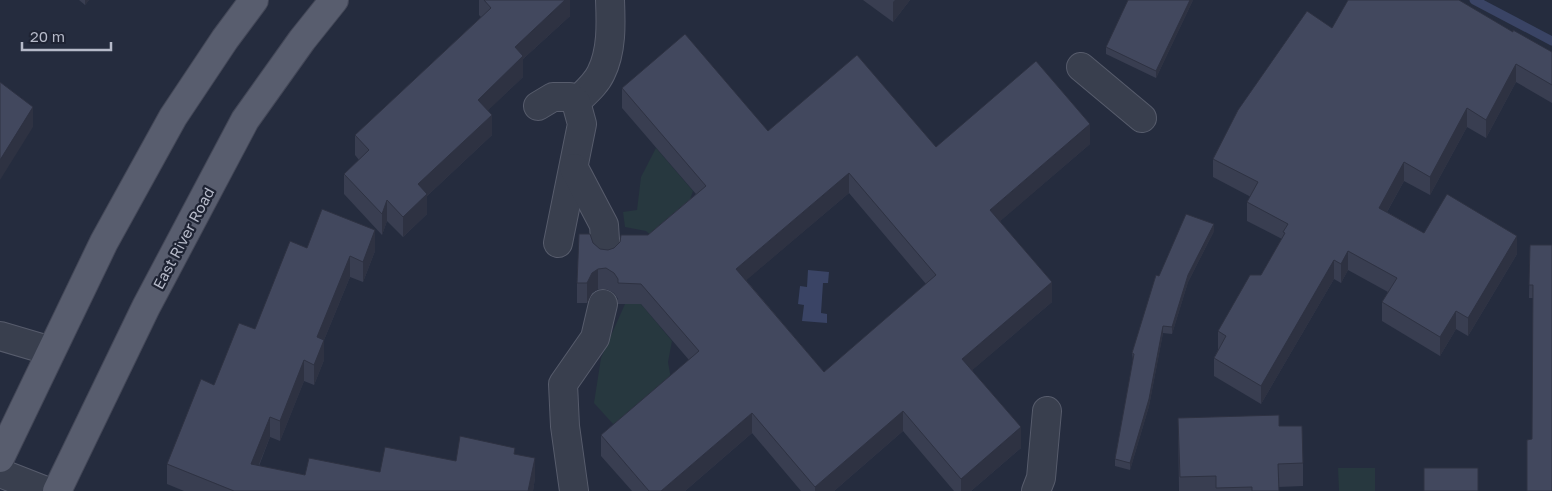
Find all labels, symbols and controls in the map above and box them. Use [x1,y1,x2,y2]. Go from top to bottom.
scale bar [22,20,111,52]
text: 20 m [30,27,65,45]
street label: East River Road [149,184,217,292]

